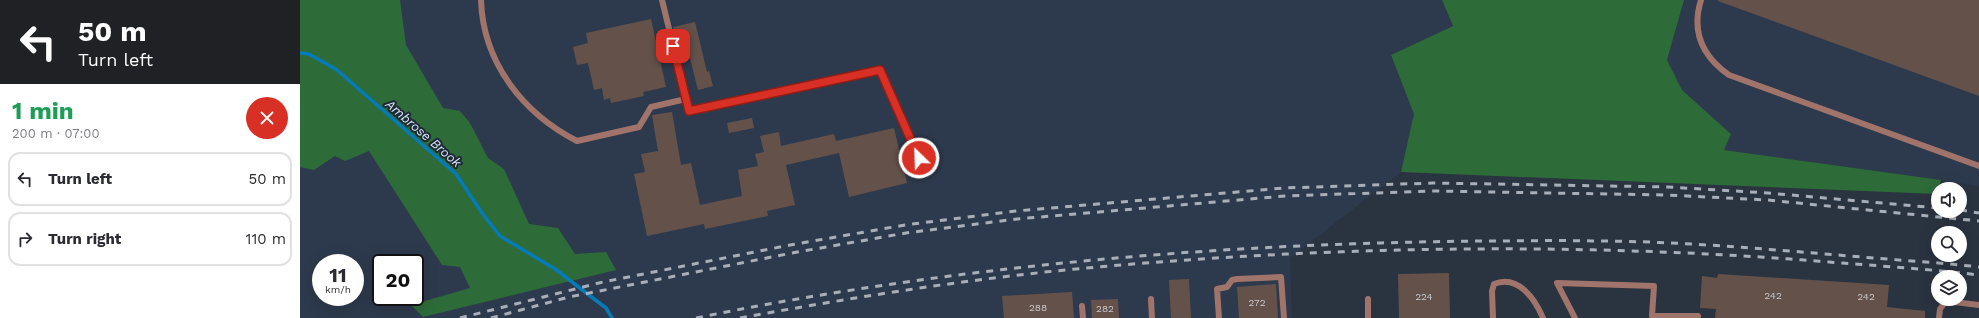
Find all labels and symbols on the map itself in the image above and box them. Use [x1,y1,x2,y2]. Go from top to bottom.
pin [656,29,690,63]
water label: Ambrose Brook [382,96,465,171]
position arrow [898,137,940,179]
speed limit sign: 20 [372,254,424,306]
house number: 242 [1764,290,1782,301]
house number: 224 [1415,291,1433,302]
house number: 242 [1857,291,1875,302]
house number: 272 [1248,297,1266,308]
house number: 288 [1029,302,1047,313]
house number: 282 [1096,303,1114,314]

